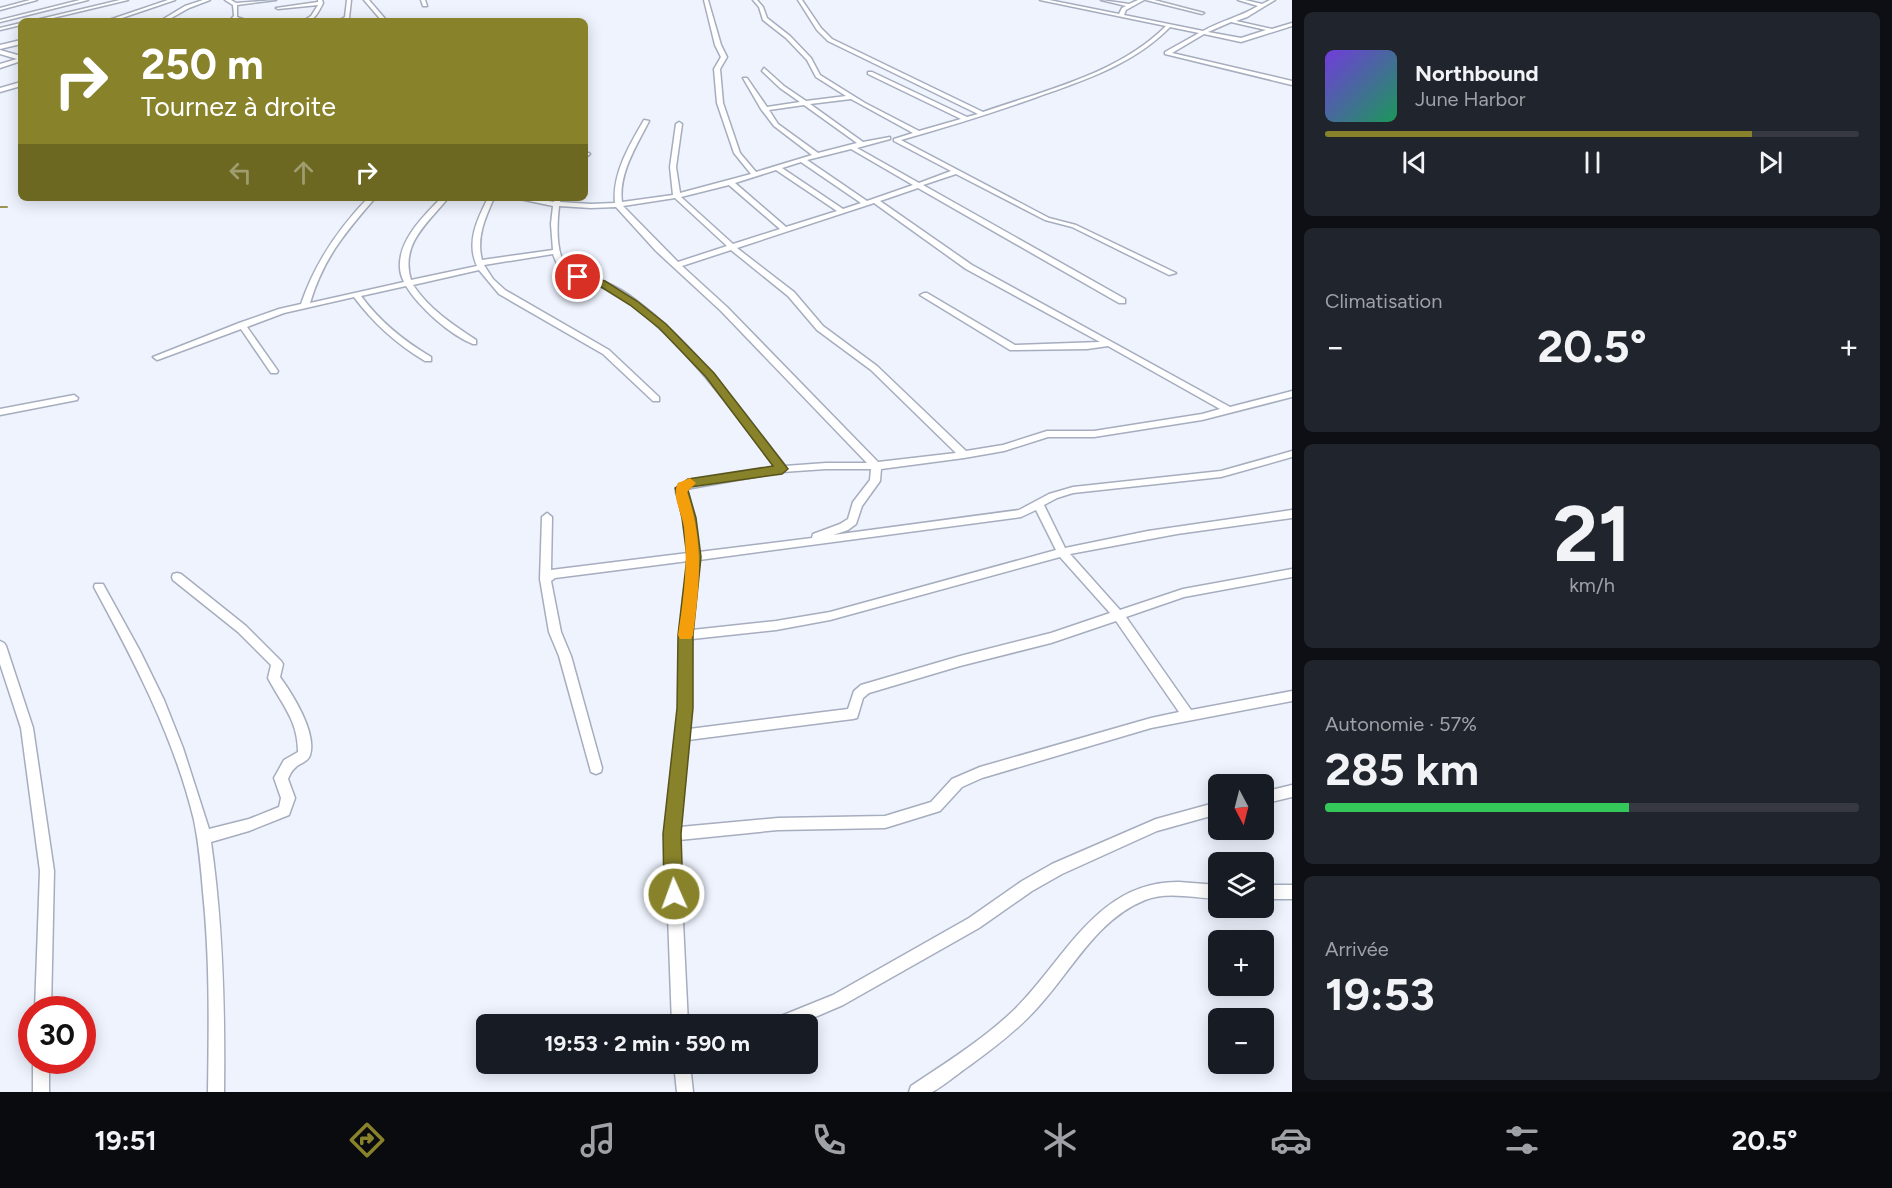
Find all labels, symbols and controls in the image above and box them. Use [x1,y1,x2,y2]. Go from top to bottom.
text: 250 m [141,39,264,90]
icon: right [42,42,120,120]
text: Northbound [1415,60,1539,87]
text: June Harbor [1415,87,1526,111]
text: Tournez à droite [141,90,336,123]
icon: previous [1398,146,1431,179]
icon: pause [1576,146,1609,179]
icon: next [1754,146,1787,179]
icon: left [224,156,257,189]
icon: ahead [287,156,320,189]
icon: right [350,156,383,189]
pin [552,251,603,302]
icon: arrive [561,260,594,293]
text: Climatisation [1325,289,1442,313]
text: 20.5° [1537,319,1647,373]
text: − [1325,327,1346,366]
text: + [1838,327,1859,366]
text: 21 [1553,487,1631,581]
text: km/h [1569,573,1615,597]
text: Autonomie · 57% [1325,712,1477,736]
text: 285 km [1325,742,1479,796]
north arrow [1208,774,1274,840]
map controls [1208,774,1274,1074]
button: layers [1208,852,1274,918]
position arrow [642,862,706,926]
button: + [1208,930,1274,996]
text: Arrivée [1325,937,1389,961]
text: 19:53 [1325,967,1435,1021]
speed limit sign: 30 [18,996,96,1074]
button: − [1208,1008,1274,1074]
text: 19:53 · 2 min · 590 m [544,1030,750,1057]
icon: directions [346,1119,388,1161]
icon: music [577,1119,619,1161]
icon: phone [808,1119,850,1161]
icon: climate [1039,1119,1081,1161]
icon: car [1270,1119,1312,1161]
icon: filters [1501,1119,1543,1161]
text: 19:51 [95,1124,157,1157]
text: 20.5° [1732,1124,1797,1157]

